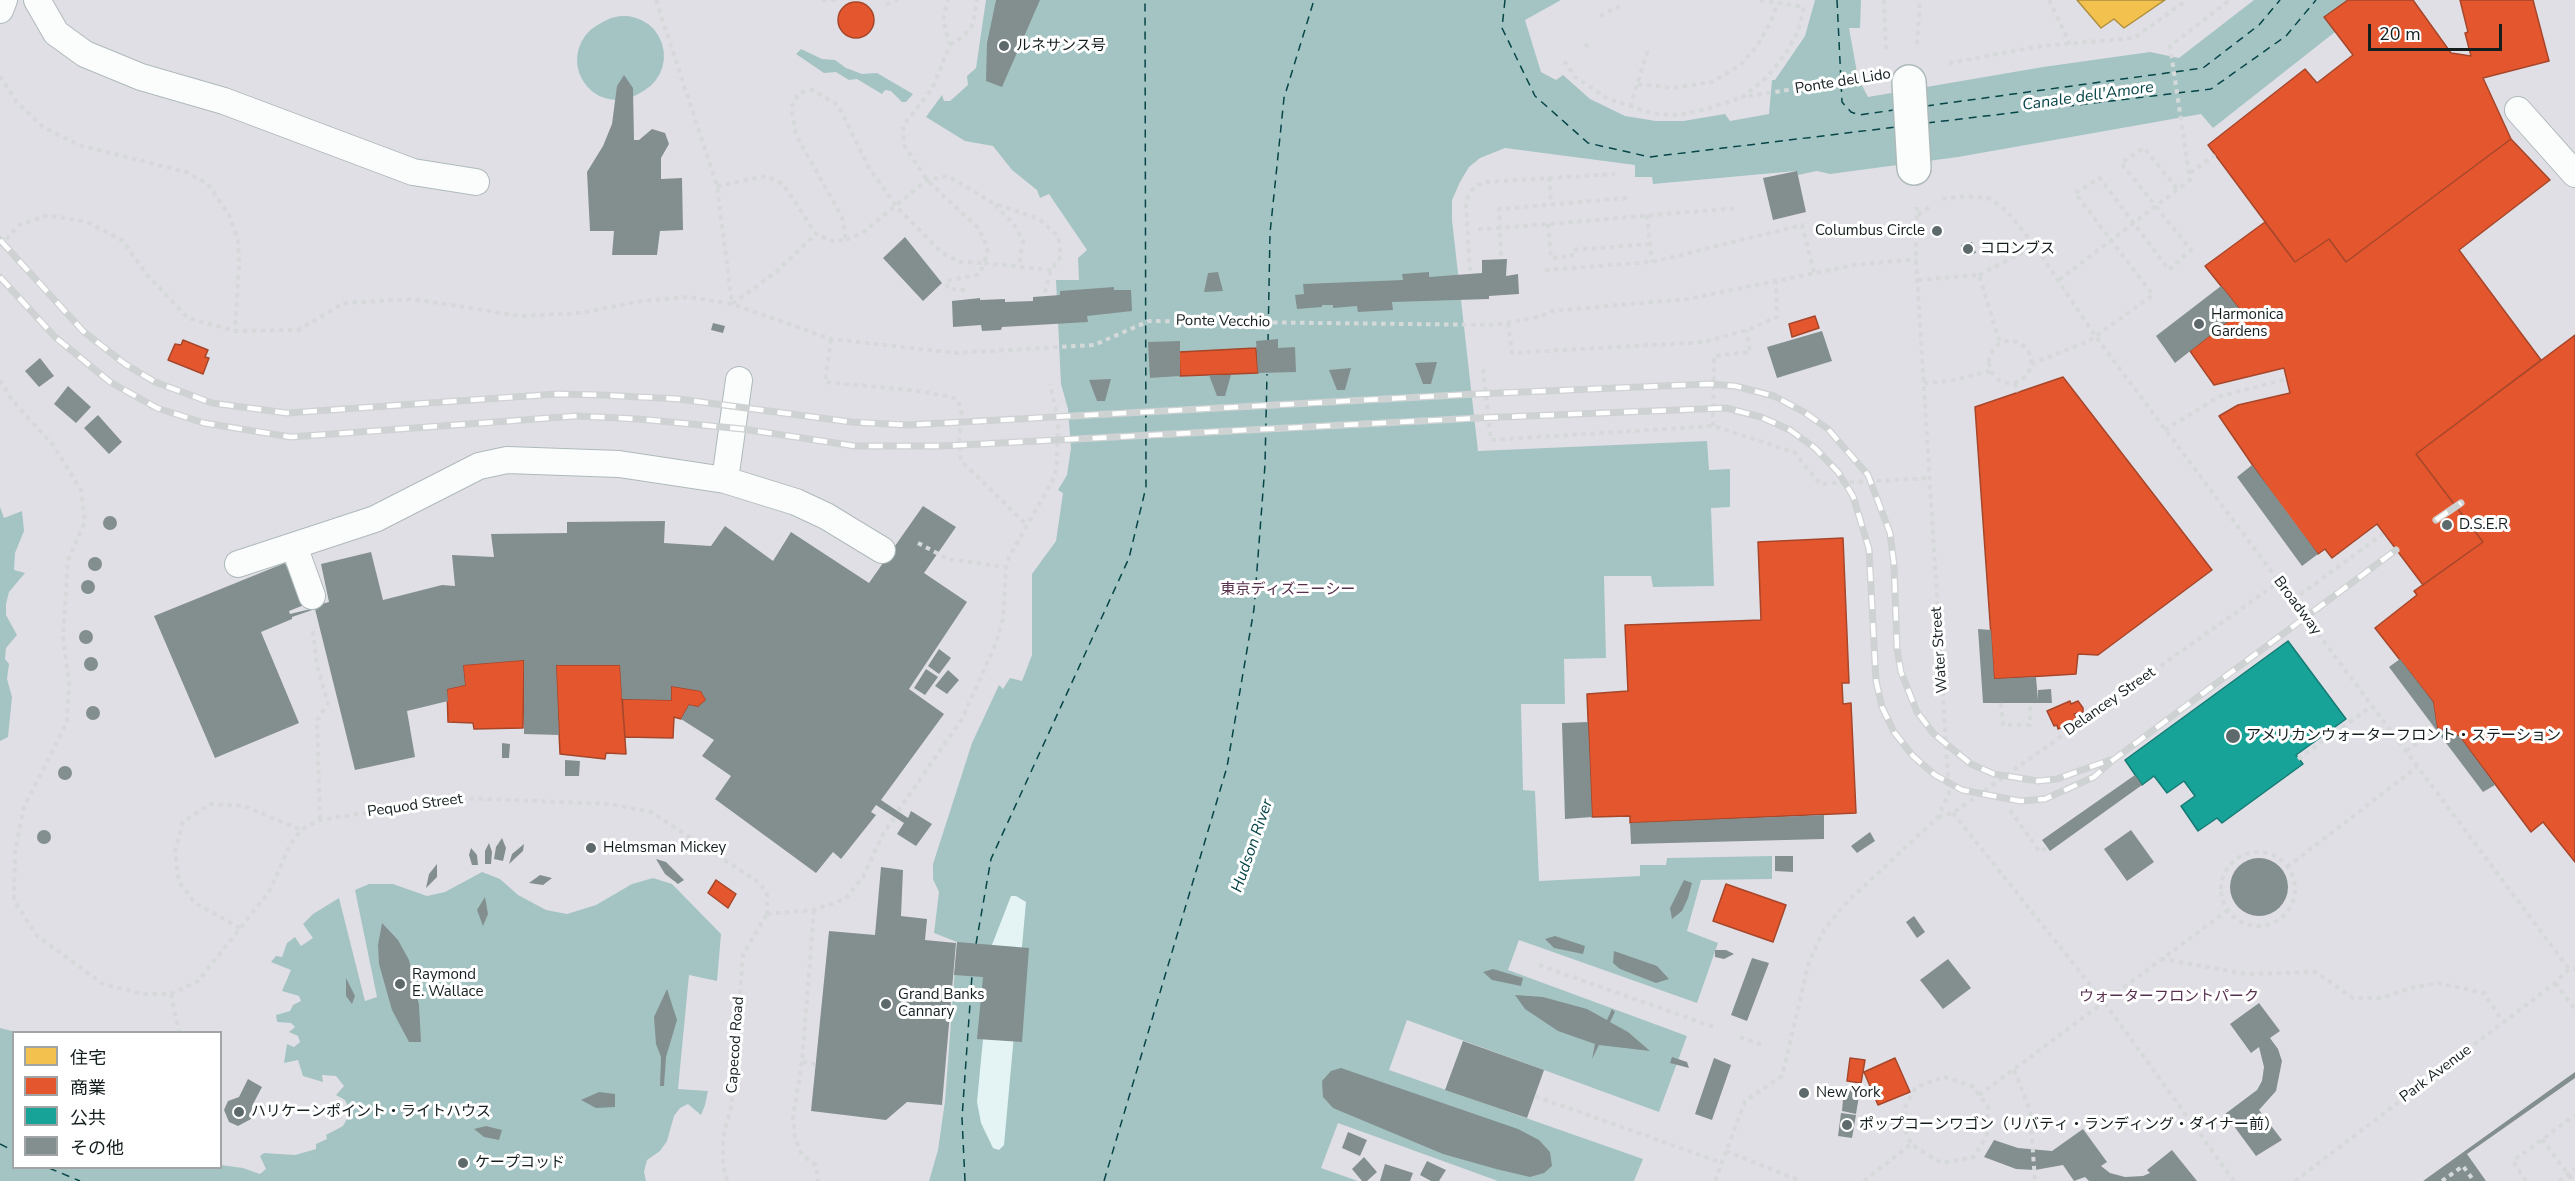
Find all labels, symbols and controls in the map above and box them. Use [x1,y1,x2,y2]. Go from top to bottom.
scale bar [2371,12,2504,50]
text: 20 m [2379,22,2421,46]
place label: ルネサンス号 [1016,37,1106,55]
marker: ルネサンス号 [997,39,1011,53]
street label: Ponte del Lido [1794,66,1892,98]
water label: Canale dell'Amore [2021,78,2155,116]
place label: Columbus Circle [1815,222,1925,240]
marker: Columbus Circle [1930,224,1944,238]
place label: コロンブス [1980,240,2055,258]
marker: コロンブス [1961,242,1975,256]
place label: Harmonica Gardens [2211,306,2284,341]
street label: Ponte Vecchio [1176,312,1270,332]
marker: Harmonica Gardens [2192,317,2206,331]
place label: D.S.E.R [2459,516,2508,534]
marker: D.S.E.R [2440,518,2454,532]
street label: Broadway [2269,573,2325,639]
park label: 東京ディズニーシー [1221,581,1355,599]
street label: Water Street [1928,606,1952,694]
street label: Delancey Street [2061,664,2159,740]
marker: アメリカンウォーターフロント・ステーション [2224,727,2242,745]
place label: アメリカンウォーターフロント・ステーション [2246,727,2561,745]
street label: Pequod Street [366,790,464,822]
water label: Hudson River [1228,797,1278,895]
place label: Helmsman Mickey [603,839,726,857]
marker: Helmsman Mickey [584,841,598,855]
place label: Raymond E. Wallace [412,966,483,1001]
marker: Raymond E. Wallace [393,977,407,991]
place label: Grand Banks Cannary [898,986,984,1021]
park label: ウォーターフロントパーク [2079,988,2259,1006]
street label: Capecod Road [724,996,748,1094]
marker: Grand Banks Cannary [879,997,893,1011]
legend [12,1031,222,1169]
street label: Park Avenue [2397,1041,2475,1107]
text: 住宅 [70,1046,106,1070]
text: 商業 [70,1076,106,1100]
place label: New York [1816,1084,1880,1102]
marker: New York [1797,1086,1811,1100]
place label: ハリケーンポイント・ライトハウス [251,1103,491,1121]
marker: ハリケーンポイント・ライトハウス [232,1105,246,1119]
text: 公共 [70,1106,106,1130]
place label: ポップコーンワゴン（リバティ・ランディング・ダイナー前） [1859,1116,2279,1134]
marker: ポップコーンワゴン（リバティ・ランディング・ダイナー前） [1840,1118,1854,1132]
text: その他 [70,1136,124,1160]
place label: ケープコッド [475,1154,565,1172]
marker: ケープコッド [456,1156,470,1170]

